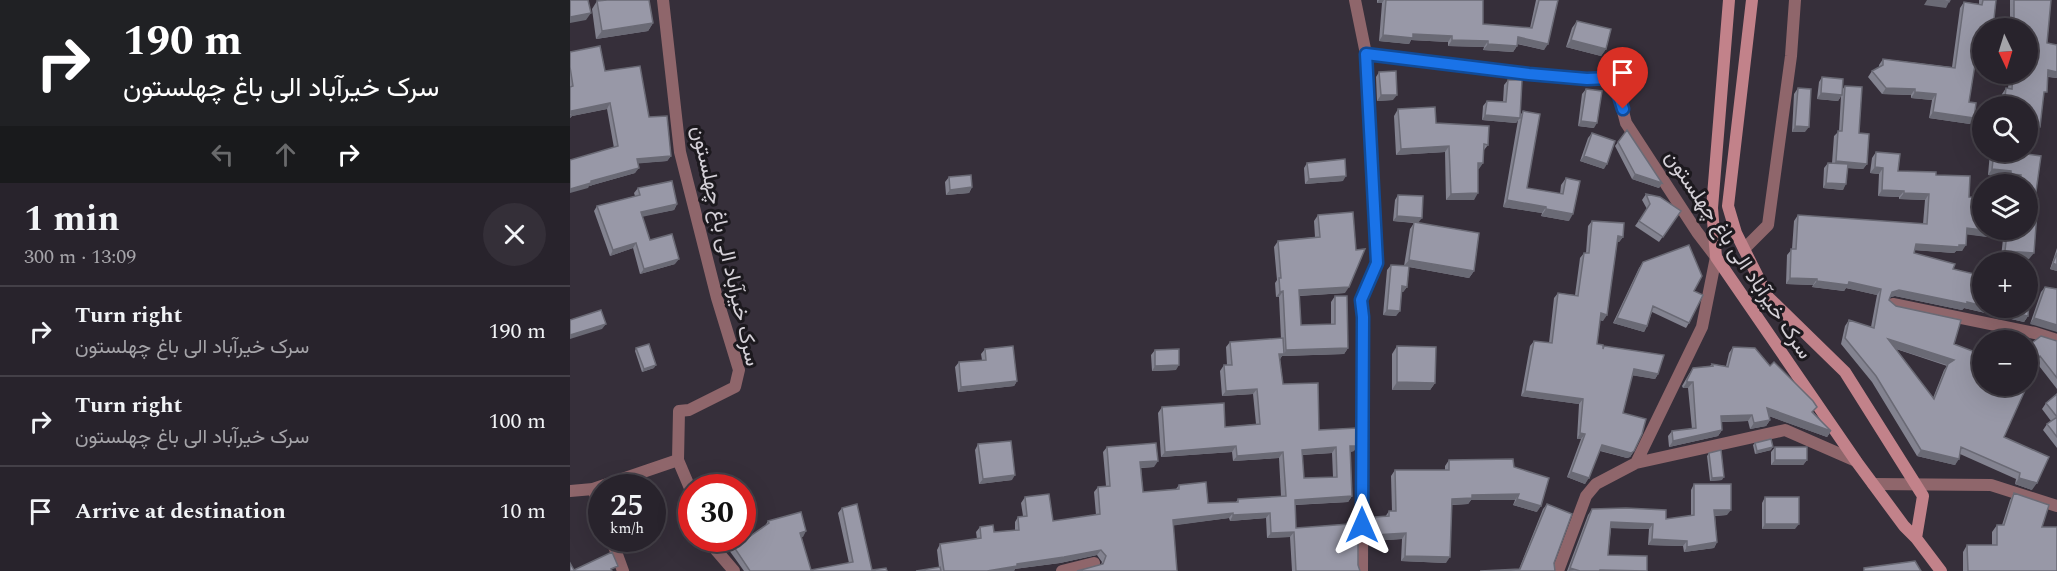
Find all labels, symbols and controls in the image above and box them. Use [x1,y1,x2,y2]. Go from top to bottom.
text: 190 m [123,10,242,73]
north arrow [1972,18,2038,84]
map controls [1972,18,2038,396]
icon: right [24,24,102,102]
pin [1597,47,1648,109]
icon: arrive [1606,56,1639,89]
text: سرک خیرآباد الی باغ چهلستون [123,67,439,109]
button: search [1972,96,2038,162]
street label: سرک خیرآباد الی باغ چهلستون [682,123,768,369]
icon: left [206,138,239,171]
icon: ahead [269,138,302,171]
icon: right [332,138,365,171]
street label: سرک خیرآباد الی باغ چهلستون [1656,144,1820,366]
button: layers [1972,174,2038,240]
text: 1 min [24,192,120,247]
button: close [483,203,546,266]
text: 300 m · 13:09 [24,242,136,272]
button: + [1972,252,2038,318]
text: Turn right [75,299,182,332]
icon: right [24,315,57,348]
text: 190 m [489,315,546,348]
button: − [1972,330,2038,396]
text: سرک خیرآباد الی باغ چهلستون [75,332,309,362]
text: Turn right [75,389,182,422]
icon: right [24,405,57,438]
text: 100 m [489,405,546,438]
text: سرک خیرآباد الی باغ چهلستون [75,422,309,452]
speed limit sign: 30 [678,474,756,552]
text: 25 [610,483,644,529]
position arrow [1330,493,1394,557]
icon: arrive [24,495,57,528]
text: Arrive at destination [75,495,286,528]
text: 10 m [500,495,546,528]
text: km/h [610,517,644,540]

